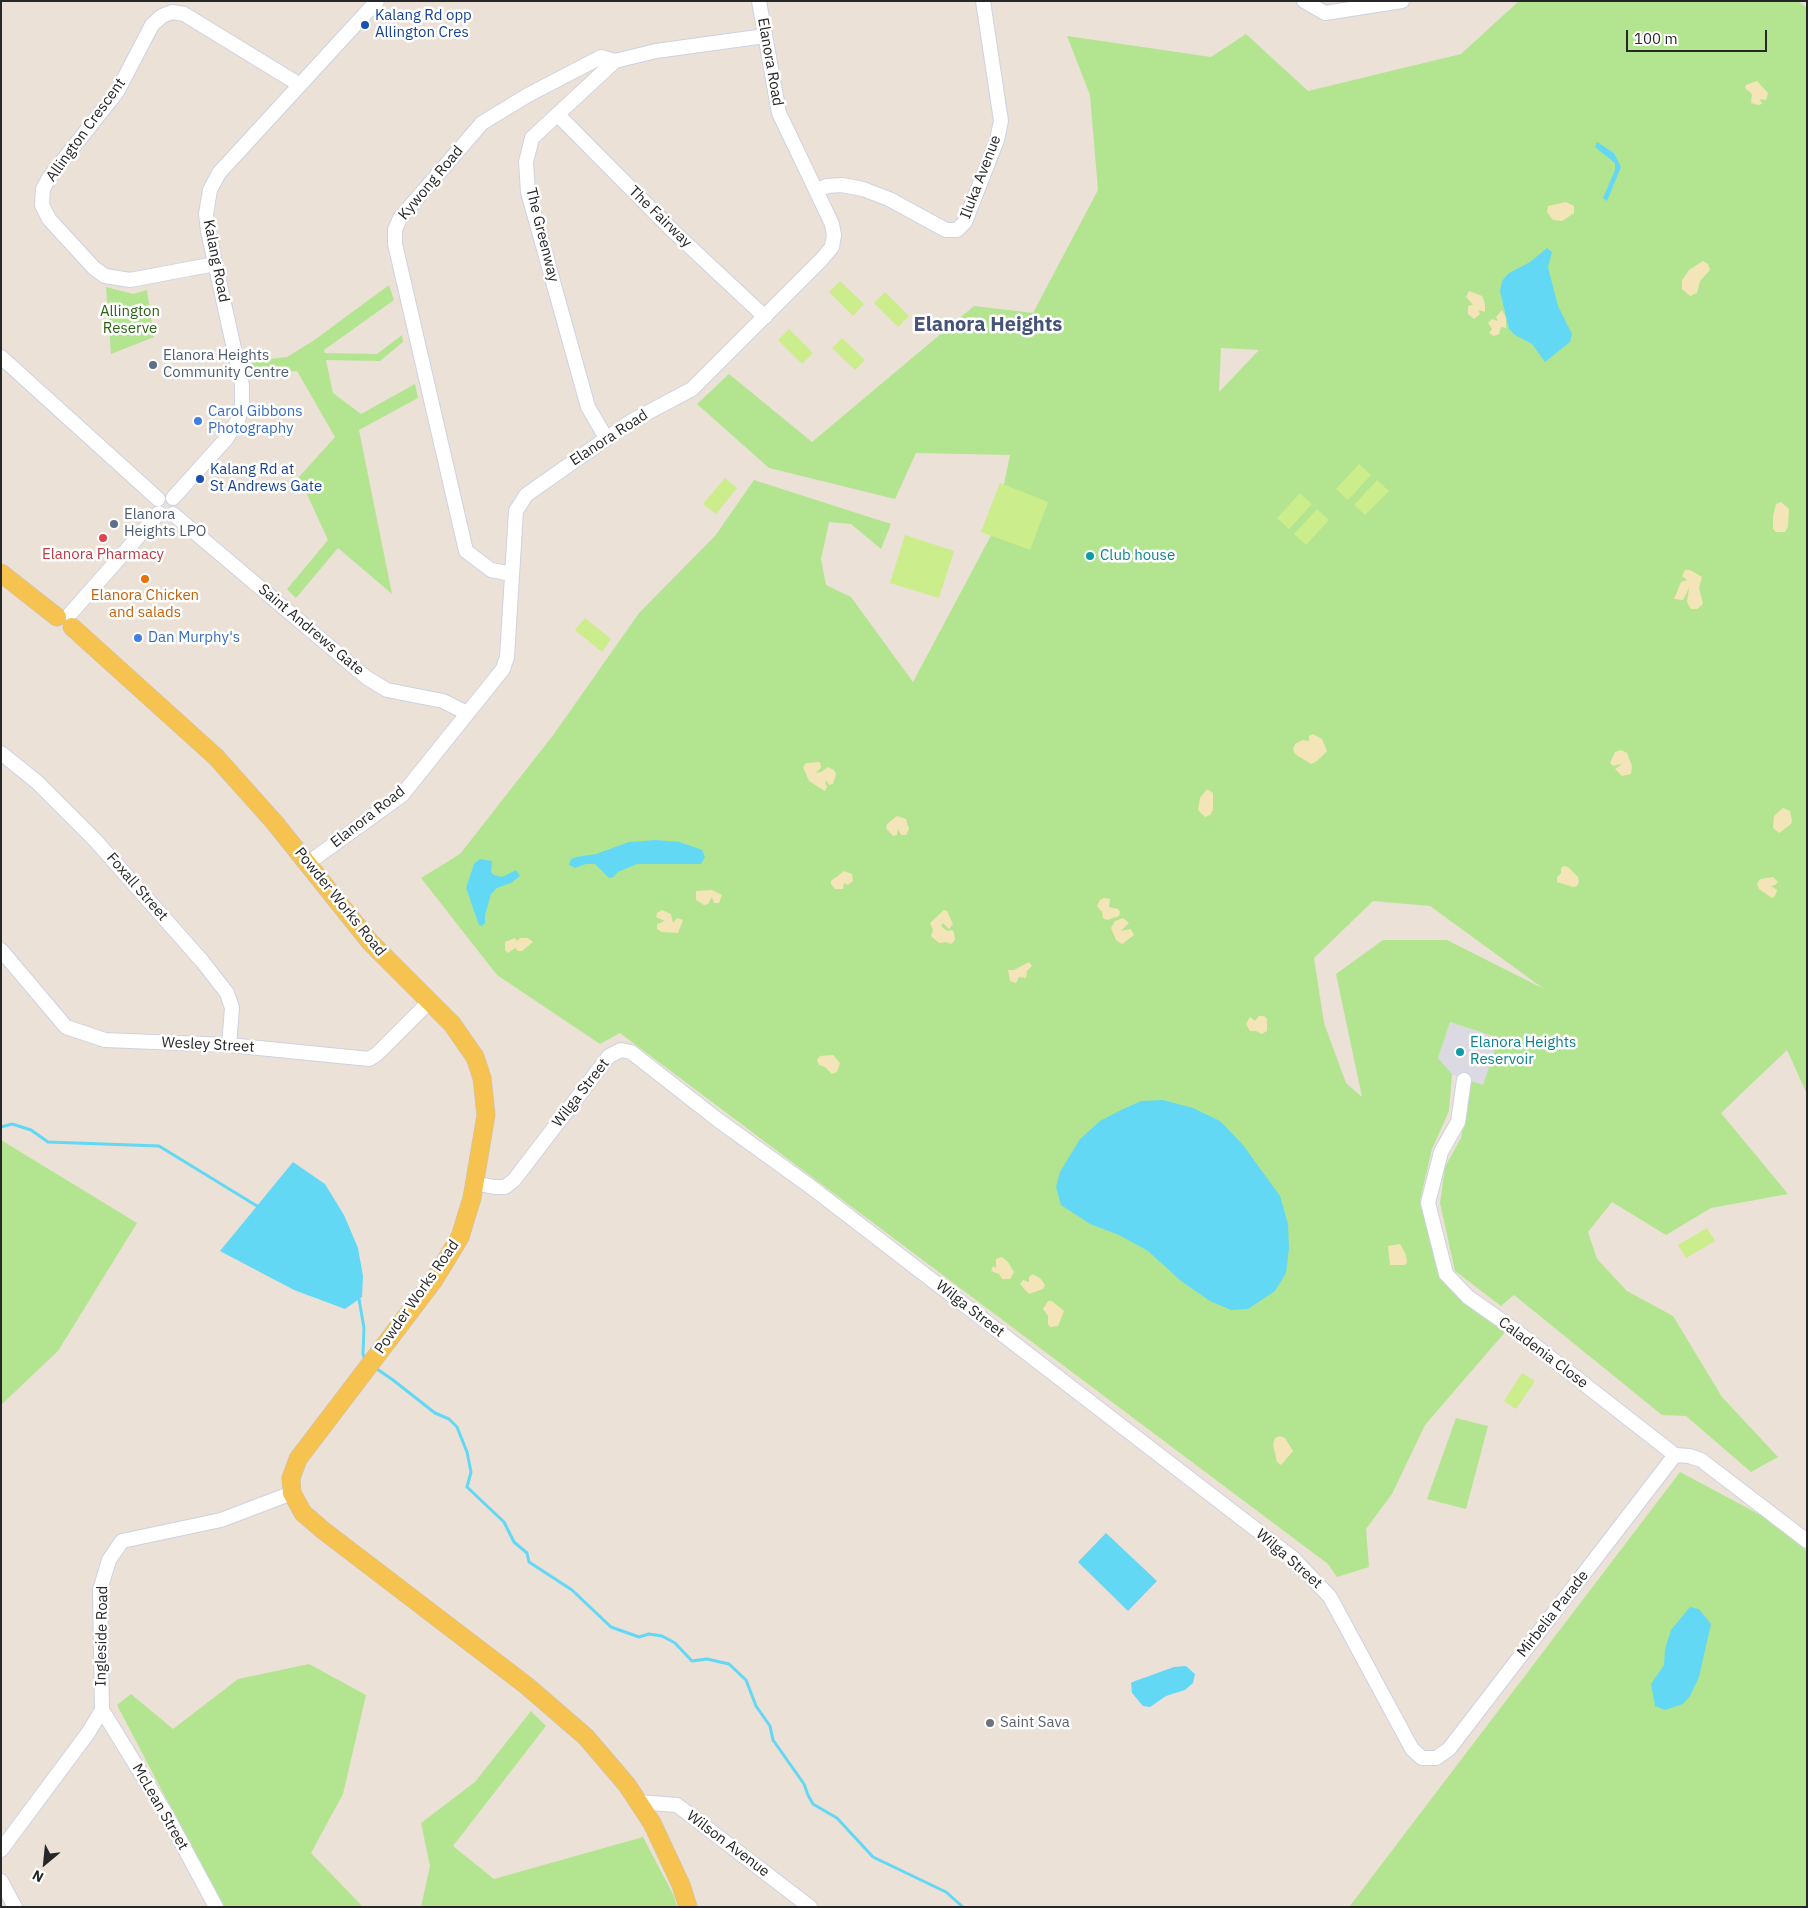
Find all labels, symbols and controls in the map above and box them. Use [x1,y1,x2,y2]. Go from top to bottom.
place label: Kalang Rd opp Allington Cres [375,7,472,42]
street label: Elanora Road [753,16,787,108]
marker: Kalang Rd opp Allington Cres [359,19,371,31]
scale bar [1628,20,1769,52]
text: 100 m [1634,29,1678,48]
street label: Allington Crescent [42,75,130,185]
street label: Iluka Avenue [957,133,1005,221]
street label: Kywong Road [395,142,467,224]
street label: The Fairway [625,182,695,252]
street label: The Greenway [522,186,562,284]
street label: Kalang Road [199,218,233,304]
park label: Allington Reserve [100,303,160,338]
district label: Elanora Heights [914,313,1062,337]
place label: Elanora Heights Community Centre [163,347,289,382]
marker: Elanora Heights Community Centre [147,359,159,371]
place label: Carol Gibbons Photography [208,403,303,438]
street label: Elanora Road [567,406,651,470]
marker: Carol Gibbons Photography [192,415,204,427]
place label: Kalang Rd at St Andrews Gate [210,461,322,496]
marker: Kalang Rd at St Andrews Gate [194,473,206,485]
place label: Elanora Heights LPO [124,506,206,541]
marker: Elanora Heights LPO [108,518,120,530]
marker: Elanora Pharmacy [97,532,109,544]
place label: Elanora Pharmacy [42,546,164,564]
place label: Club house [1100,547,1175,565]
marker: Club house [1084,550,1096,562]
marker: Elanora Chicken and salads [139,573,151,585]
street label: Saint Andrews Gate [254,581,368,679]
place label: Elanora Chicken and salads [91,587,199,622]
place label: Dan Murphy's [148,629,240,647]
marker: Dan Murphy's [132,632,144,644]
street label: Elanora Road [327,782,409,852]
street label: Powder Works Road [291,844,389,960]
street label: Foxall Street [102,849,172,925]
street label: Wesley Street [161,1034,255,1056]
place label: Elanora Heights Reservoir [1470,1034,1576,1069]
marker: Elanora Heights Reservoir [1454,1046,1466,1058]
street label: Wilga Street [549,1055,613,1131]
street label: Powder Works Road [371,1237,463,1357]
street label: Wilga Street [932,1277,1008,1341]
street label: Caladenia Close [1495,1313,1591,1393]
street label: Wilga Street [1252,1525,1326,1593]
street label: Mirbelia Parade [1514,1567,1592,1661]
street label: Ingleside Road [92,1585,112,1687]
place label: Saint Sava [1000,1714,1070,1732]
marker: Saint Sava [984,1717,996,1729]
street label: McLean Street [128,1761,192,1853]
street label: Wilson Avenue [683,1807,773,1881]
north arrow [20,1838,70,1888]
text: N [29,1866,47,1887]

